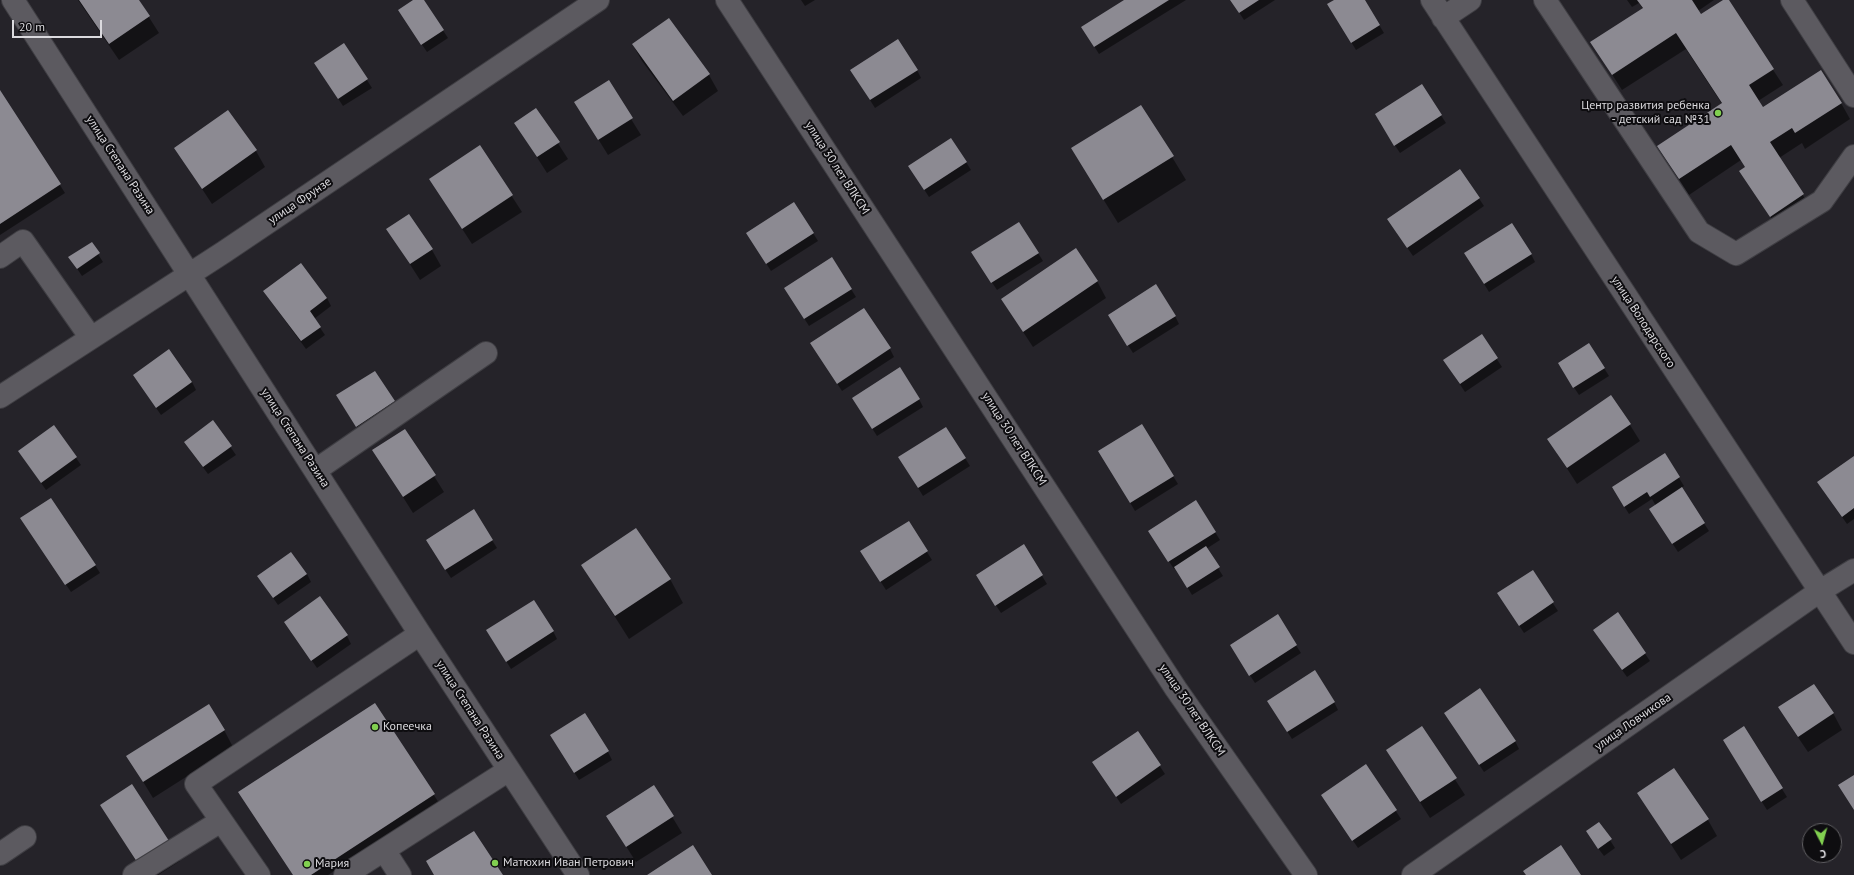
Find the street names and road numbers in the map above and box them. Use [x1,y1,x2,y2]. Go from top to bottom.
street label: улица Степана Разина [83,113,157,217]
street label: улица 30 лет ВЛКСМ [802,119,872,217]
street label: улица Фрунзе [266,175,334,227]
street label: улица Володарского [1608,273,1678,371]
street label: улица Степана Разина [258,386,332,490]
street label: улица 30 лет ВЛКСМ [979,390,1049,488]
street label: улица Степана Разина [433,658,507,762]
street label: улица 30 лет ВЛКСМ [1156,661,1228,759]
street label: улица Ловчикова [1592,690,1674,754]

